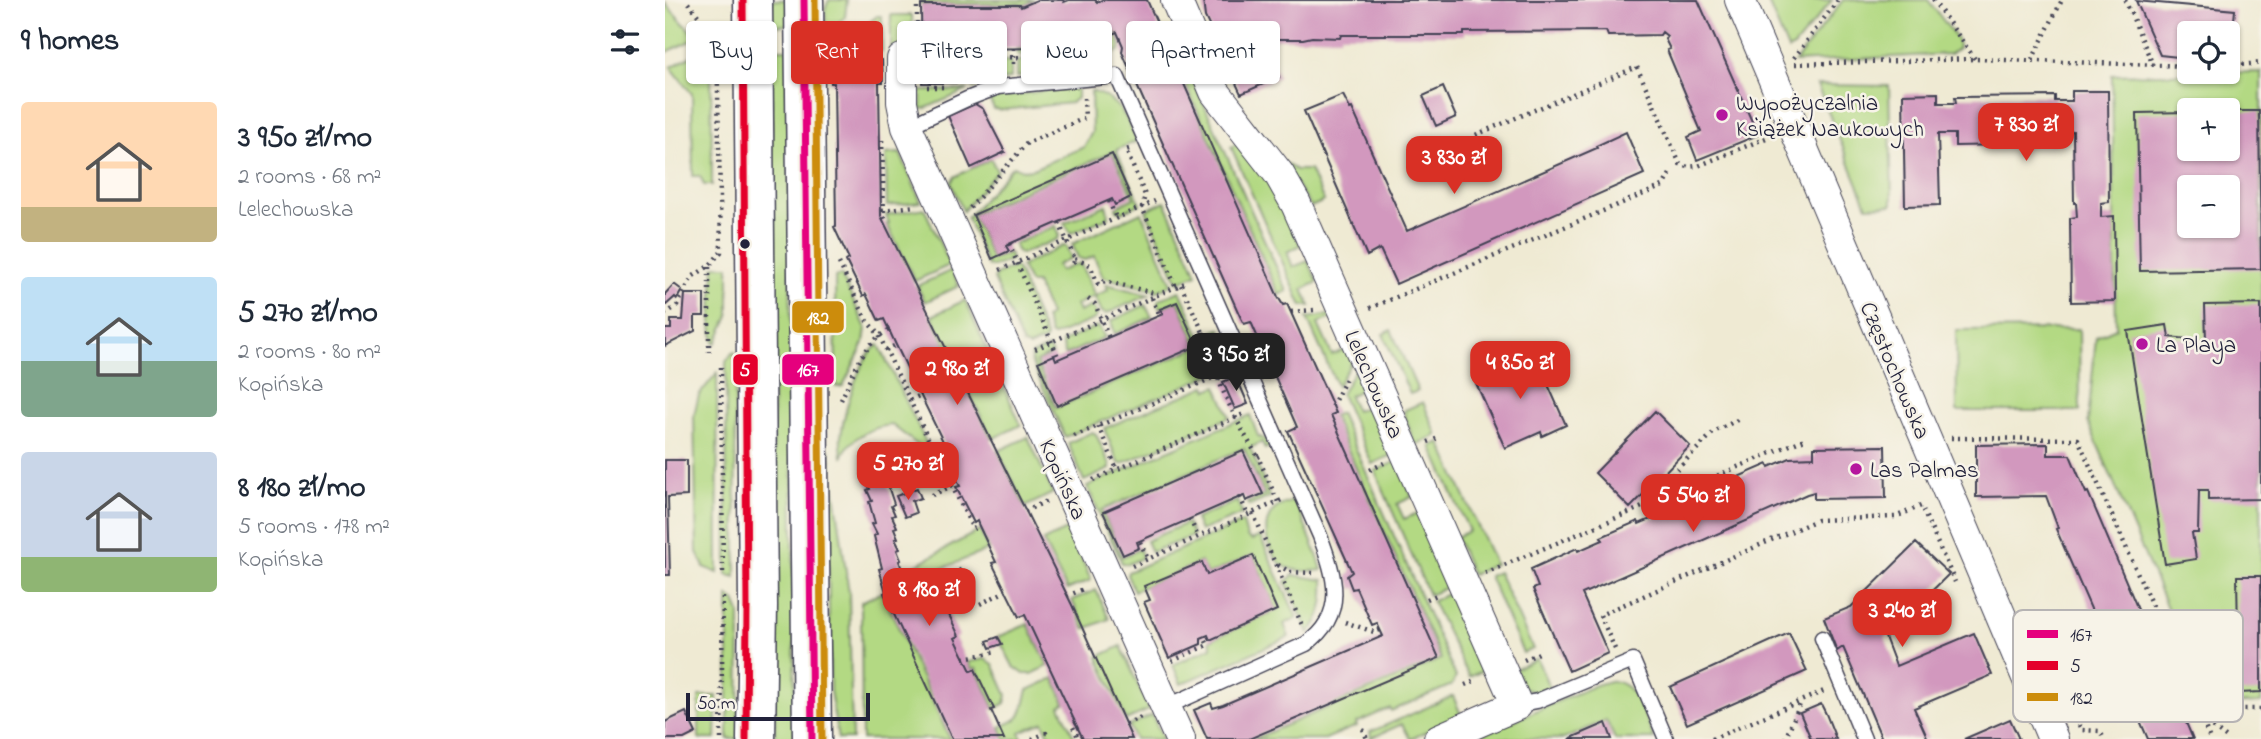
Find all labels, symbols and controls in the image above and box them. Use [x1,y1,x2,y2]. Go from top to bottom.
text: 9 homes [21,20,119,64]
chip: Buy [686,21,777,84]
chip: Rent [791,21,883,84]
chip: Filters [897,21,1007,84]
chip: New [1021,21,1112,84]
chip: Apartment [1126,21,1280,84]
map controls [2177,21,2240,238]
button: locate [2177,21,2240,84]
icon: filters [606,23,644,61]
place label: Wypożyczalnia Książek Naukowych [1736,88,1924,149]
button: + [2177,98,2240,161]
pin: 7 830 zł [1954,104,2098,163]
marker: Wypożyczalnia Książek Naukowych [1714,107,1730,123]
text: 7 830 zł [1994,109,2058,142]
text: 3 950 zł/mo [238,117,372,161]
icon: home [77,130,161,214]
pin: 3 830 zł [1382,136,1526,196]
text: 3 830 zł [1422,142,1486,175]
text: 2 rooms · 68 m² [238,161,381,194]
button: − [2177,175,2240,238]
text: Lelechowska [238,194,353,227]
unlabelled marker [738,237,752,251]
text: 5 270 zł/mo [238,292,378,336]
street label: Częstochowska [1850,297,1937,445]
line badge: 182 [791,300,845,334]
icon: home [77,305,161,389]
text: 182 [807,306,830,333]
street label: Lelechowska [1334,326,1411,444]
place label: La Playa [2156,330,2236,365]
pin: 3 950 zł [1164,334,1308,393]
text: 2 rooms · 80 m² [238,336,381,369]
marker: La Playa [2134,336,2150,352]
text: 3 950 zł [1203,339,1269,372]
pin: 4 850 zł [1448,342,1592,401]
text: 4 850 zł [1486,347,1554,380]
pin: 2 980 zł [885,348,1029,407]
line badge: 5 [732,353,759,386]
line badge: 167 [781,353,835,386]
text: 2 980 zł [925,353,989,386]
text: 5 [740,358,751,385]
text: 167 [797,358,819,385]
text: Kopińska [238,369,323,402]
street label: Kopińska [1029,434,1094,526]
pin: 5 270 zł [836,442,980,502]
text: 5 270 zł [873,448,943,481]
place label: Las Palmas [1870,455,1979,488]
marker: Las Palmas [1848,461,1864,477]
text: 8 180 zł/mo [238,467,366,511]
pin: 5 540 zł [1621,475,1765,534]
icon: home [77,480,161,564]
text: 5 540 zł [1657,480,1729,513]
text: 5 rooms · 178 m² [238,511,390,544]
text: Kopińska [238,544,323,577]
pin: 8 180 zł [857,568,1001,628]
text: 8 180 zł [899,574,959,607]
pin: 3 240 zł [1830,590,1974,649]
text: 3 240 zł [1869,595,1935,628]
legend [2013,610,2243,722]
text: 167 [2070,623,2092,650]
text: 5 [2070,654,2081,681]
text: 182 [2070,686,2093,713]
scale bar [686,690,870,722]
text: 50 m [697,691,736,718]

